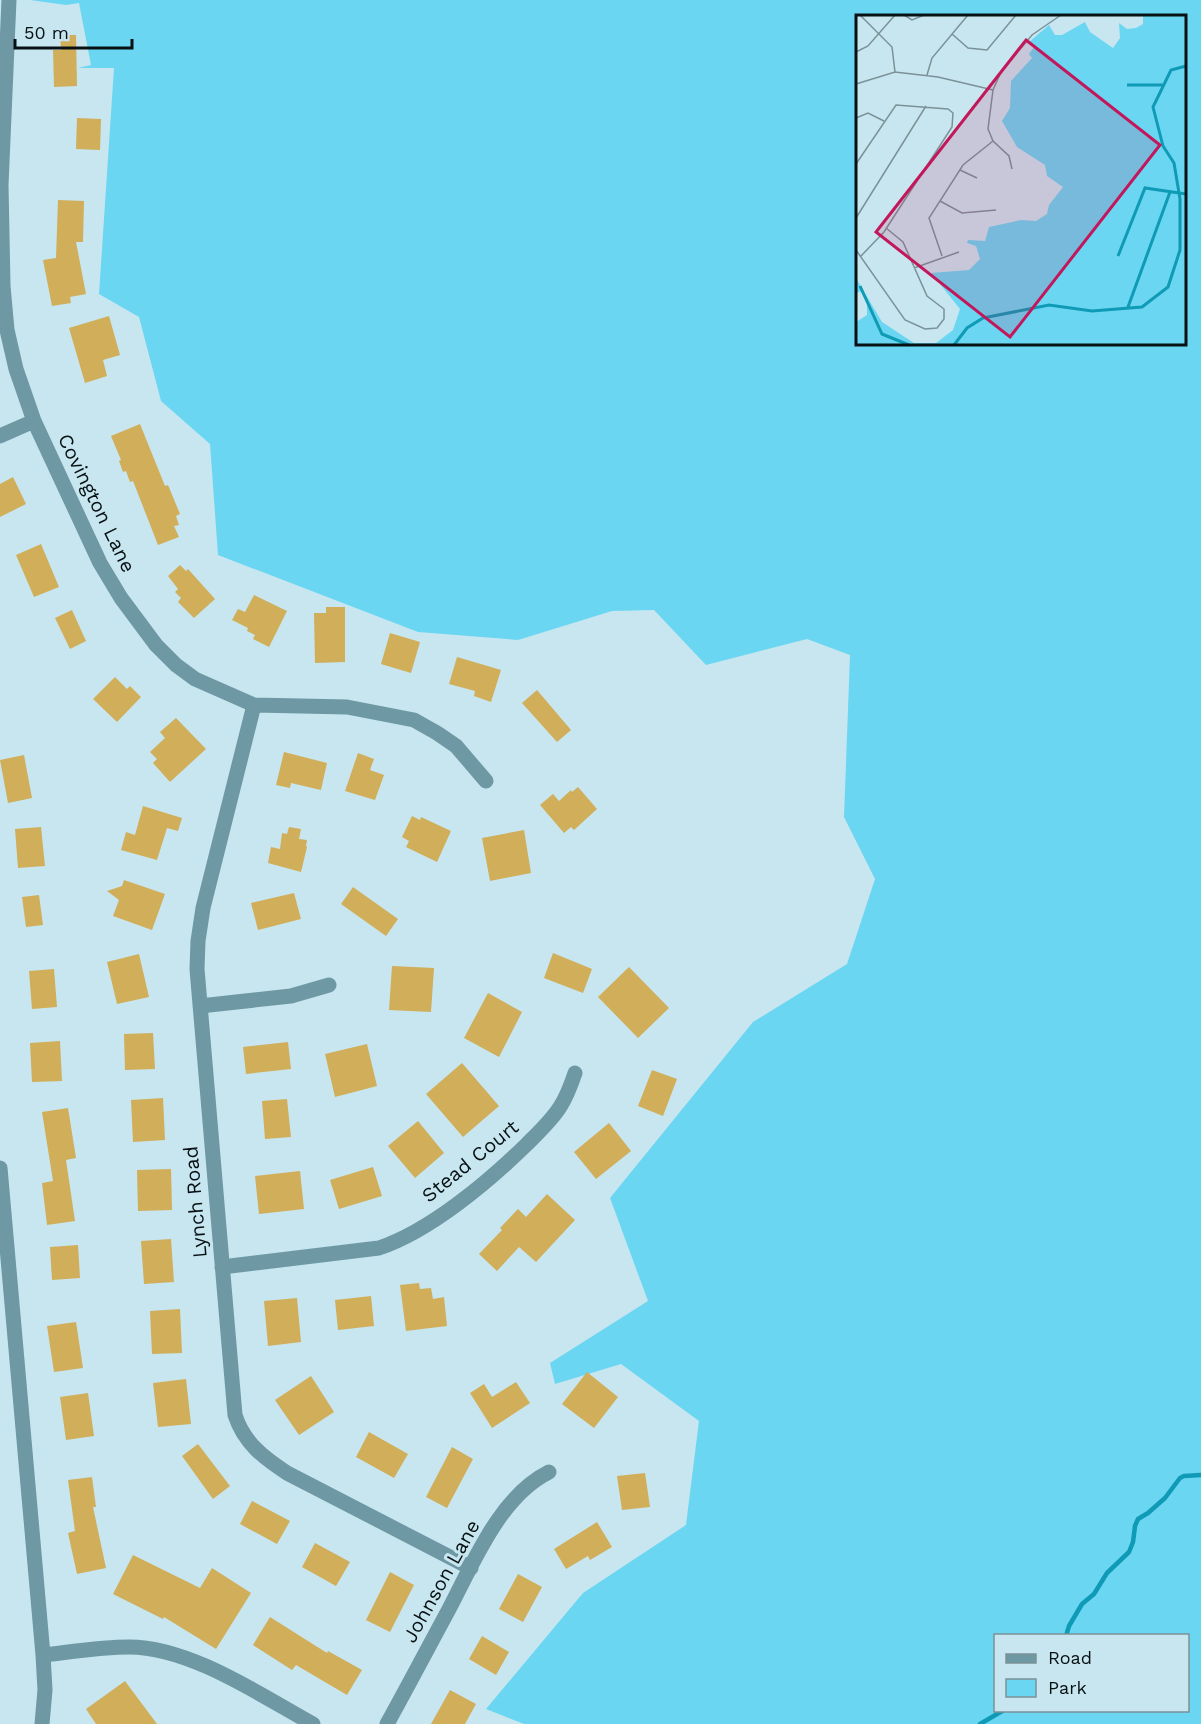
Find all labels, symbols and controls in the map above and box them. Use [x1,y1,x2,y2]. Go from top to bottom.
scale bar [15,12,132,50]
inset map [856,15,1186,345]
text: 50 m [24,22,69,43]
street label: Covington Lane [53,430,141,576]
street label: Stead Court [417,1114,524,1207]
street label: Lynch Road [178,1145,212,1259]
street label: Johnson Lane [397,1515,485,1647]
legend [994,1634,1189,1712]
text: Road [1048,1647,1092,1668]
text: Park [1048,1677,1087,1698]

